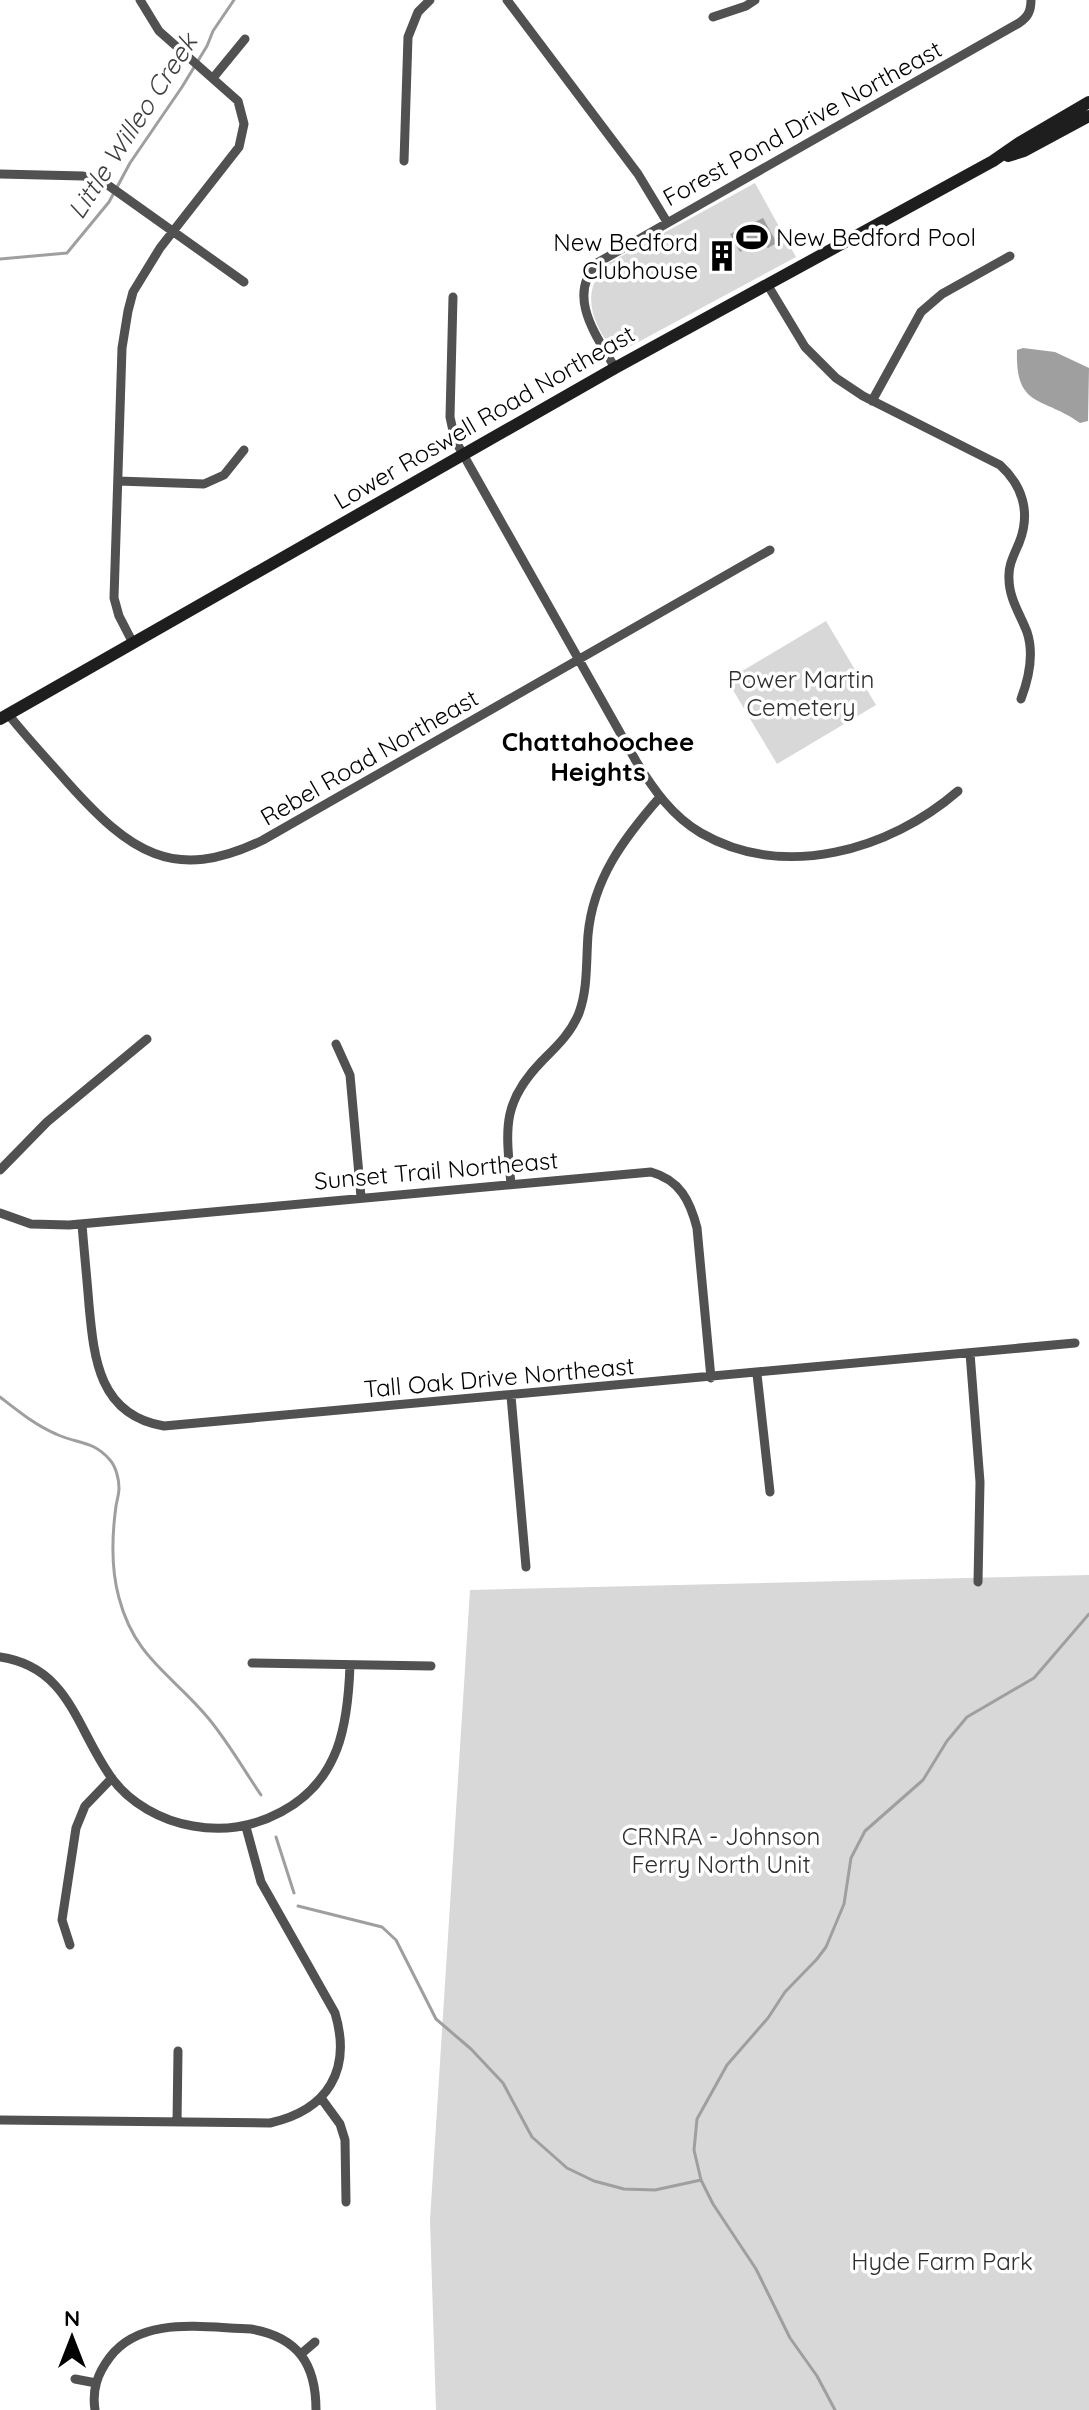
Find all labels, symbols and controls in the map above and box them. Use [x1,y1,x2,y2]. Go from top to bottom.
water label: Little Willeo Creek [60,25,205,225]
street label: Forest Pond Drive Northeast [657,34,947,212]
sports icon: New Bedford Pool [735,220,769,254]
place label: New Bedford Pool [776,222,976,252]
place label: New Bedford Clubhouse [553,227,698,285]
building icon: New Bedford Clubhouse [705,239,739,273]
street label: Lower Roswell Road Northeast [328,318,640,516]
park label: Power Martin Cemetery [728,664,874,722]
street label: Rebel Road Northeast [255,682,483,832]
district label: Chattahoochee Heights [502,725,694,788]
street label: Sunset Trail Northeast [313,1144,559,1196]
street label: Tall Oak Drive Northeast [362,1350,636,1404]
park label: CRNRA - Johnson Ferry North Unit [622,1821,820,1879]
park label: Hyde Farm Park [851,2246,1033,2276]
north arrow [32,2298,112,2378]
text: N [64,2304,80,2332]

